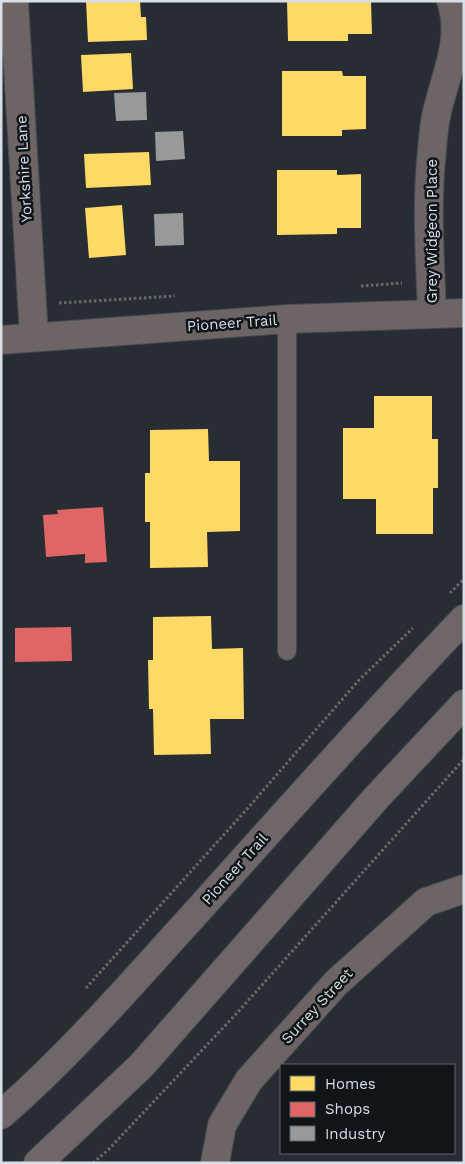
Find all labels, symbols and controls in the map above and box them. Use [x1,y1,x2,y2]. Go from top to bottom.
street label: Yorkshire Lane [12,115,36,223]
street label: Grey Widgeon Place [423,159,441,303]
street label: Pioneer Trail [186,311,278,335]
street label: Pioneer Trail [198,829,272,909]
street label: Surrey Street [277,964,357,1048]
legend [280,1064,455,1154]
text: Homes [325,1075,376,1093]
text: Shops [325,1100,370,1118]
text: Industry [325,1125,386,1143]

